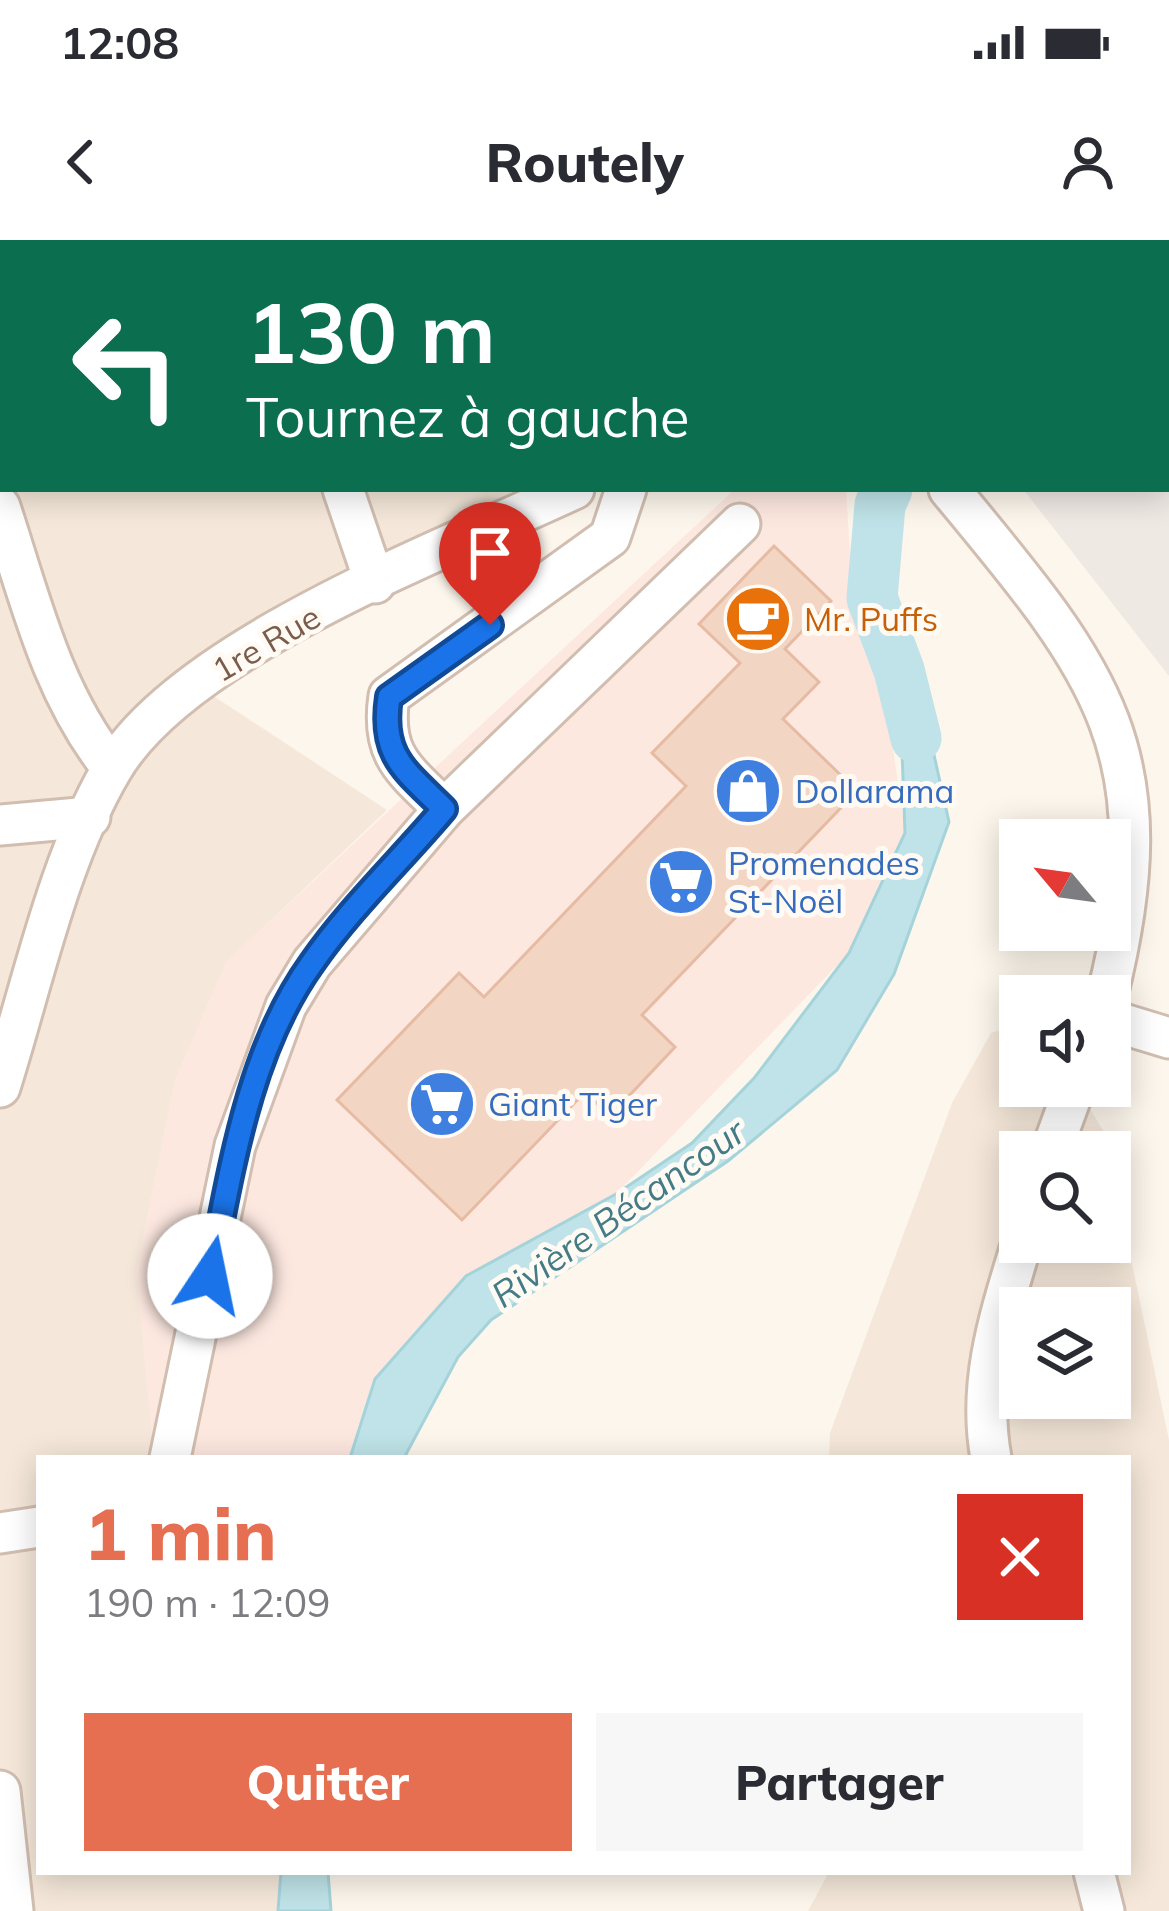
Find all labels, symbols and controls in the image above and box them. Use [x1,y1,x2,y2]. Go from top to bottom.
text: 12:08 [60,14,179,70]
text: Routely [485,128,684,196]
icon: back [48,129,114,195]
icon: person [1055,129,1121,195]
text: 130 m [246,279,496,384]
icon: left [48,288,204,444]
text: Tournez à gauche [246,383,689,451]
pin [439,502,541,625]
icon: arrive [457,520,523,586]
cafe icon: Mr. Puffs [723,584,793,654]
street label: 1re Rue [204,595,327,690]
place label: Mr. Puffs [804,598,938,639]
shop icon: Dollarama [713,756,783,826]
place label: Dollarama [795,770,954,811]
north arrow [999,819,1131,951]
map controls [999,819,1131,1419]
place label: Promenades St-Noël [728,842,920,921]
supermarket icon: Promenades St-Noël [646,847,716,917]
button: sound [999,975,1131,1107]
supermarket icon: Giant Tiger [407,1069,477,1139]
place label: Giant Tiger [488,1083,657,1124]
water label: Rivière Bécancour [482,1107,755,1317]
button: search [999,1131,1131,1263]
position arrow [147,1213,273,1339]
button: layers [999,1287,1131,1419]
text: 1 min [84,1488,277,1578]
button: close [957,1494,1083,1620]
text: 190 m · 12:09 [84,1578,330,1627]
button: Quitter [84,1713,572,1851]
button: Partager [596,1713,1083,1851]

